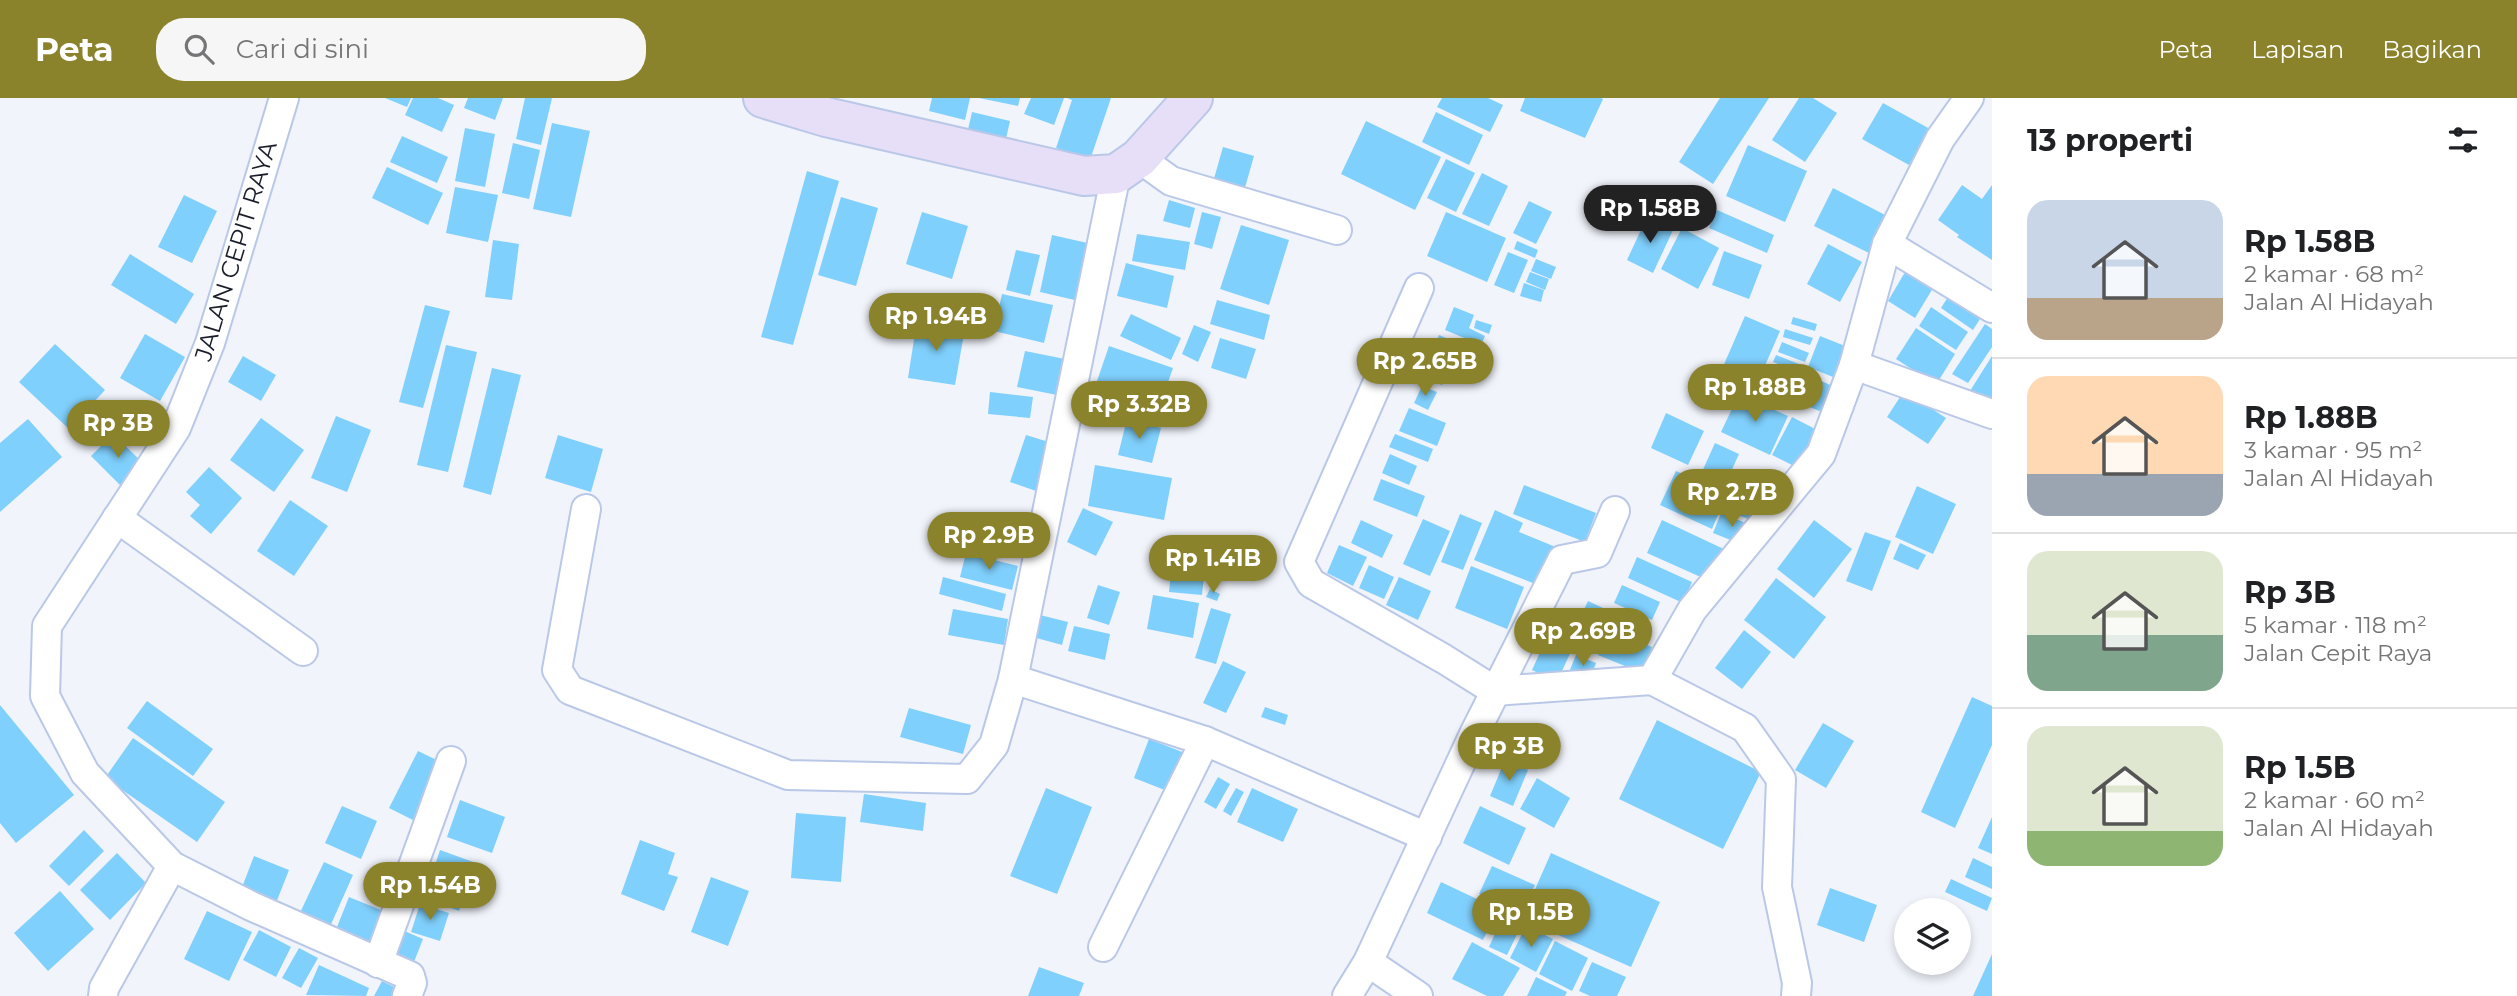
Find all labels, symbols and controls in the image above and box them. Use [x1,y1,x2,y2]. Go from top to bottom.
search box [156,18,646,81]
text: Peta [35,29,114,69]
icon: search [180,30,218,68]
text: Cari di sini [236,33,369,65]
text: Peta [2158,35,2213,64]
text: Lapisan [2251,35,2344,64]
text: Bagikan [2382,35,2482,64]
icon: filters [2444,121,2482,159]
text: 13 properti [2027,122,2193,159]
street label: JALAN CEPIT RAYA [188,137,283,365]
pin: Rp 1.58B [1578,186,1722,245]
text: Rp 1.58B [1600,194,1700,222]
text: Rp 1.58B [2244,223,2375,260]
icon: home [2083,228,2167,312]
text: 2 kamar · 68 m² [2244,260,2424,288]
text: Jalan Al Hidayah [2244,288,2434,316]
pin: Rp 1.94B [864,294,1008,353]
text: Rp 1.94B [885,302,987,330]
pin: Rp 2.65B [1353,338,1497,398]
text: Rp 2.65B [1373,347,1477,375]
pin: Rp 1.88B [1683,364,1827,424]
text: Rp 1.88B [1704,373,1806,401]
pin: Rp 3.32B [1067,382,1211,441]
text: Rp 3.32B [1087,390,1191,418]
text: Rp 1.88B [2244,399,2378,436]
pin: Rp 3B [69,400,167,460]
icon: home [2083,404,2167,488]
text: Rp 3B [83,409,153,437]
text: 3 kamar · 95 m² [2244,436,2422,464]
text: Jalan Al Hidayah [2244,464,2434,492]
pin: Rp 2.7B [1667,470,1797,529]
text: Rp 2.7B [1687,478,1777,506]
pin: Rp 2.9B [924,512,1054,572]
text: Rp 2.9B [943,521,1035,549]
pin: Rp 1.41B [1141,536,1285,595]
text: Rp 1.41B [1165,544,1261,572]
text: Rp 3B [2244,574,2336,611]
icon: home [2083,579,2167,663]
pin: Rp 2.69B [1511,608,1655,668]
text: 5 kamar · 118 m² [2244,611,2427,639]
text: Rp 2.69B [1530,617,1636,645]
text: Jalan Cepit Raya [2244,639,2432,667]
pin: Rp 3B [1460,724,1558,783]
text: Rp 3B [1474,732,1544,760]
text: Rp 1.5B [2244,749,2356,786]
icon: home [2083,754,2167,838]
text: 2 kamar · 60 m² [2244,786,2425,814]
text: Jalan Al Hidayah [2244,814,2434,842]
pin: Rp 1.54B [358,862,502,922]
text: Rp 1.54B [379,871,481,899]
pin: Rp 1.5B [1466,890,1596,949]
text: Rp 1.5B [1488,898,1574,926]
map controls [1894,898,1971,975]
button: layers [1894,898,1971,975]

